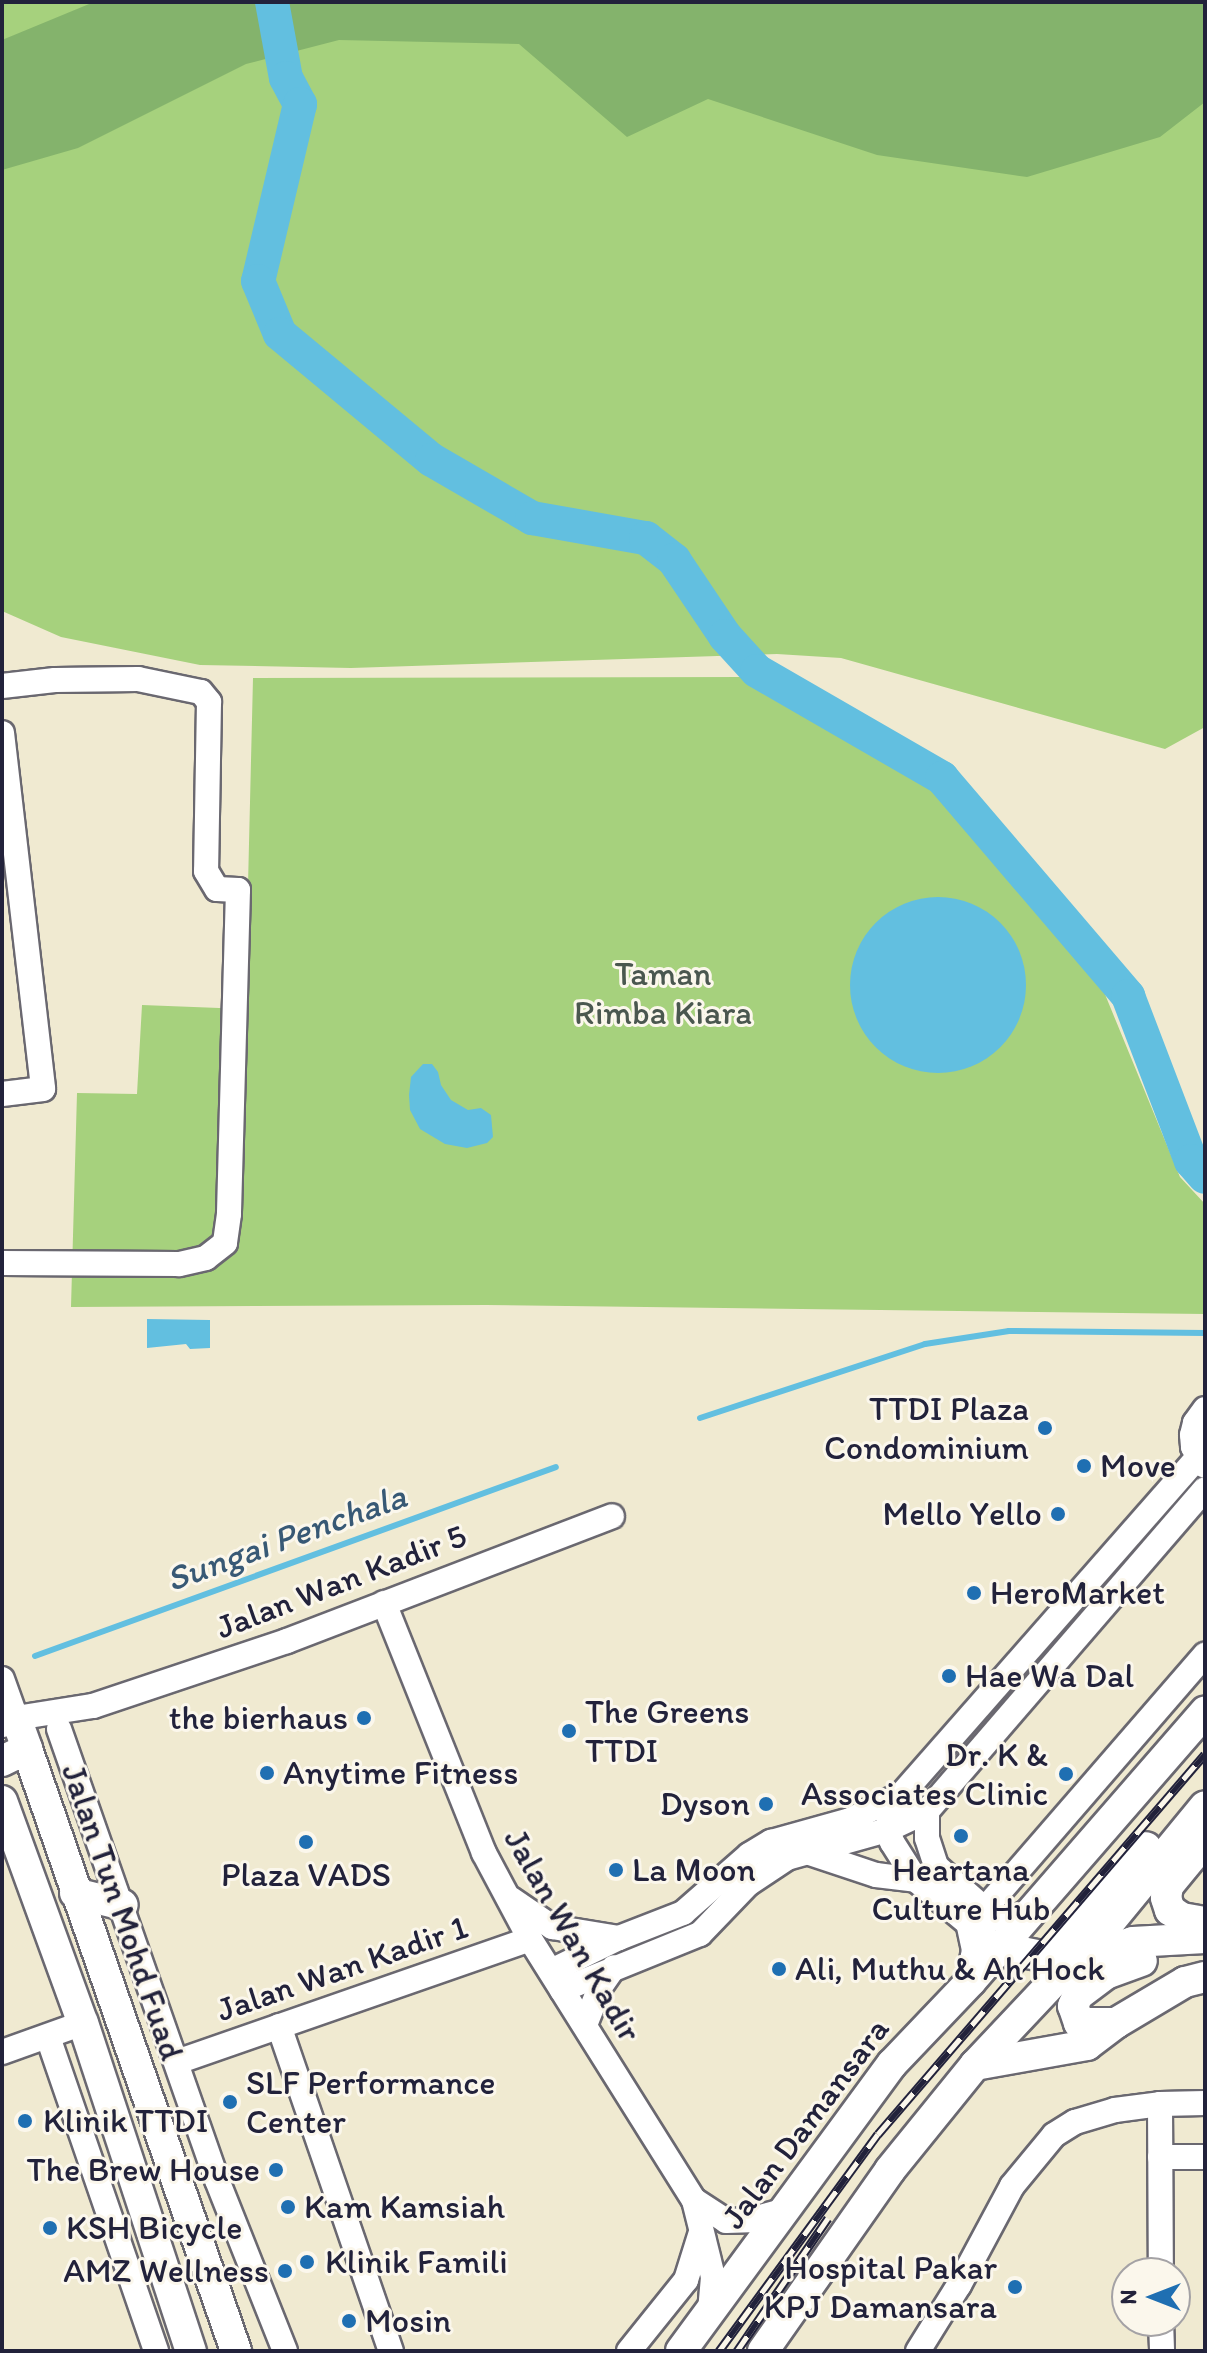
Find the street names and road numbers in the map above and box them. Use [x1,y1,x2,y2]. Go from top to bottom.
street label: Jalan Wan Kadir 5 [211,1515,471,1647]
street label: Jalan Tun Mohd Fuad [54,1760,192,2064]
street label: Jalan Wan Kadir [496,1822,650,2048]
street label: Jalan Wan Kadir 1 [212,1906,472,2030]
street label: Jalan Damansara [712,2009,898,2237]

